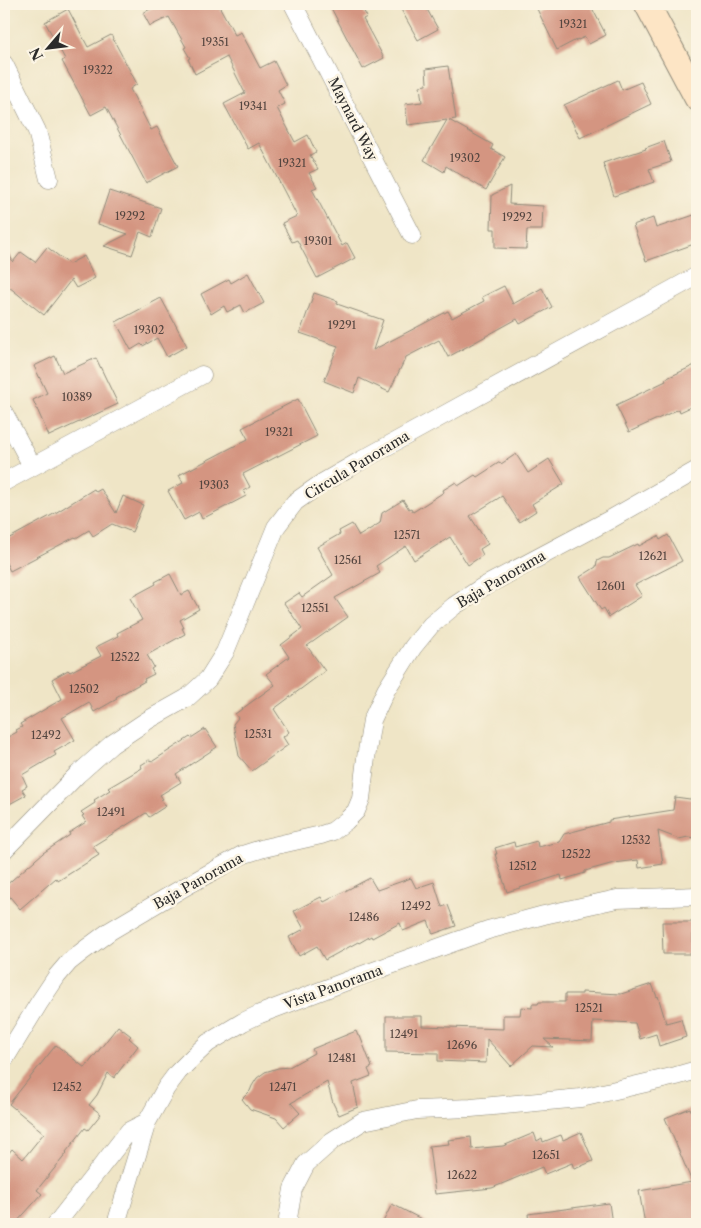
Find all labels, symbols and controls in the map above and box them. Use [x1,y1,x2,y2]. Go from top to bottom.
house number: 19321 [559,17,587,31]
north arrow [22,22,72,72]
house number: 19351 [201,35,229,49]
text: N [26,45,47,64]
house number: 19322 [83,63,113,77]
street label: Maynard Way [324,74,382,164]
house number: 19341 [239,99,267,113]
house number: 19302 [450,151,480,165]
house number: 19321 [278,156,306,170]
house number: 19292 [115,209,145,223]
house number: 19292 [502,210,532,224]
house number: 19301 [304,234,333,248]
house number: 19291 [328,318,357,332]
house number: 19302 [134,323,164,337]
house number: 10389 [62,390,92,404]
house number: 19321 [265,425,293,439]
street label: Circula Panorama [301,426,413,503]
house number: 19303 [199,478,229,492]
house number: 12571 [394,528,421,542]
street label: Baja Panorama [453,546,549,612]
house number: 12621 [639,549,668,563]
house number: 12561 [334,553,362,567]
house number: 12601 [597,579,626,593]
house number: 12551 [301,601,329,615]
house number: 12522 [110,650,140,664]
house number: 12502 [69,682,99,696]
house number: 12531 [244,727,272,741]
house number: 12492 [31,728,61,742]
house number: 12491 [97,805,126,819]
house number: 12532 [621,833,651,847]
house number: 12522 [561,847,591,861]
street label: Baja Panorama [150,849,246,913]
house number: 12512 [509,859,537,873]
house number: 12492 [401,899,431,913]
house number: 12486 [349,910,380,924]
street label: Vista Panorama [280,961,385,1014]
house number: 12521 [575,1001,603,1015]
house number: 12491 [390,1027,419,1041]
house number: 12696 [447,1038,478,1052]
house number: 12481 [328,1051,357,1065]
house number: 12452 [52,1080,82,1094]
house number: 12471 [269,1080,297,1094]
house number: 12651 [532,1148,560,1162]
house number: 12622 [447,1168,477,1182]

